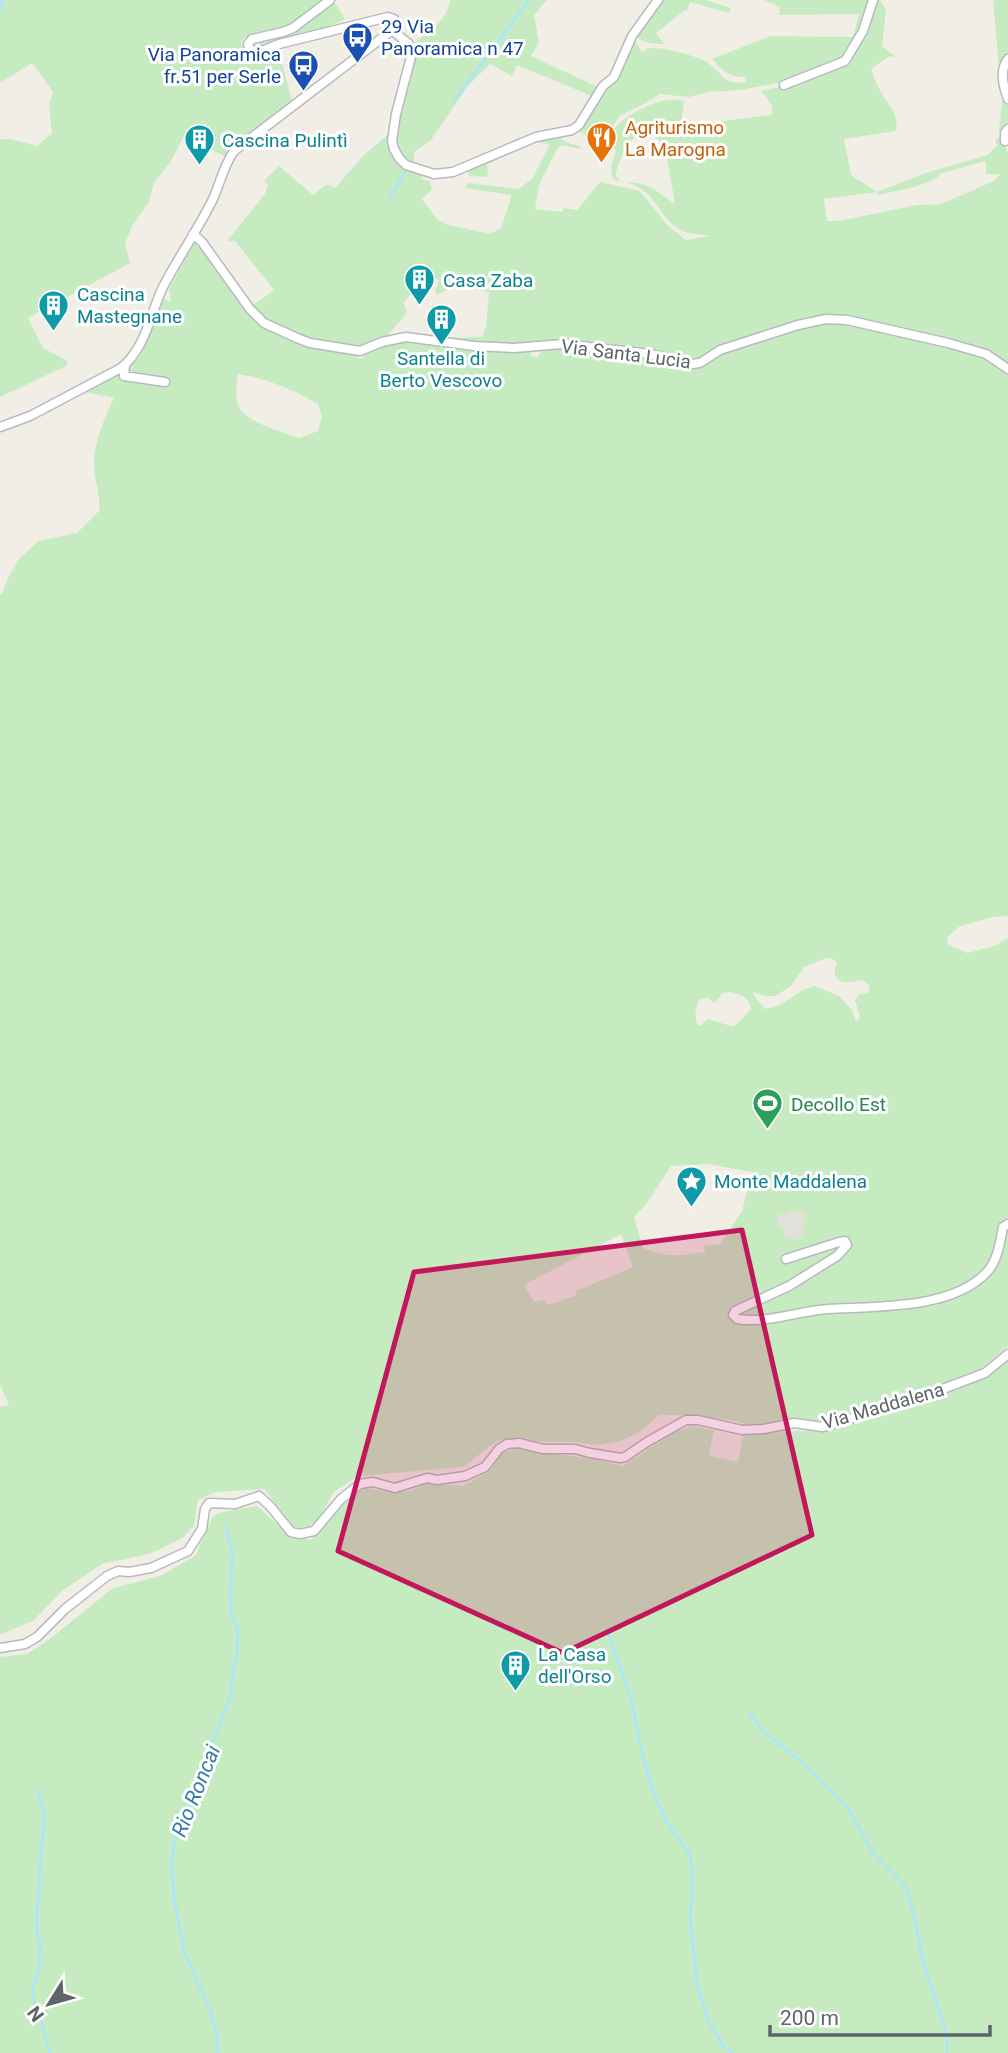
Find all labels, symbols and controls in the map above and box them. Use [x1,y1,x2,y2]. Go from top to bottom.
place label: 29 Via Panoramica n 47 [381,15,524,60]
bus stop icon: 29 Via Panoramica n 47 [341,20,375,64]
place label: Via Panoramica fr.51 per Serle [148,43,281,88]
bus stop icon: Via Panoramica fr.51 per Serle [287,48,321,92]
place label: Agriturismo La Marogna [625,116,726,161]
restaurant icon: Agriturismo La Marogna [585,121,619,165]
building icon: Cascina Pulintì [182,123,216,167]
place label: Cascina Pulintì [222,129,348,152]
building icon: Casa Zaba [403,263,437,307]
place label: Casa Zaba [443,269,533,292]
place label: Cascina Mastegnane [77,283,182,328]
building icon: Cascina Mastegnane [37,288,71,332]
building icon: Santella di Berto Vescovo [424,302,458,346]
street label: Via Santa Lucia [560,335,692,373]
place label: Santella di Berto Vescovo [380,347,502,392]
sports icon: Decollo Est [751,1087,785,1131]
place label: Decollo Est [791,1093,886,1116]
place icon: Monte Maddalena [674,1164,708,1208]
place label: Monte Maddalena [714,1170,867,1193]
street label: Via Maddalena [819,1378,947,1434]
place label: La Casa dell'Orso [538,1643,612,1688]
building icon: La Casa dell'Orso [498,1648,532,1692]
water label: Rio Roncai [167,1742,225,1840]
north arrow [14,1969,84,2039]
scale bar [770,1994,990,2038]
text: N [23,2002,49,2026]
text: 200 m [780,2006,839,2030]

